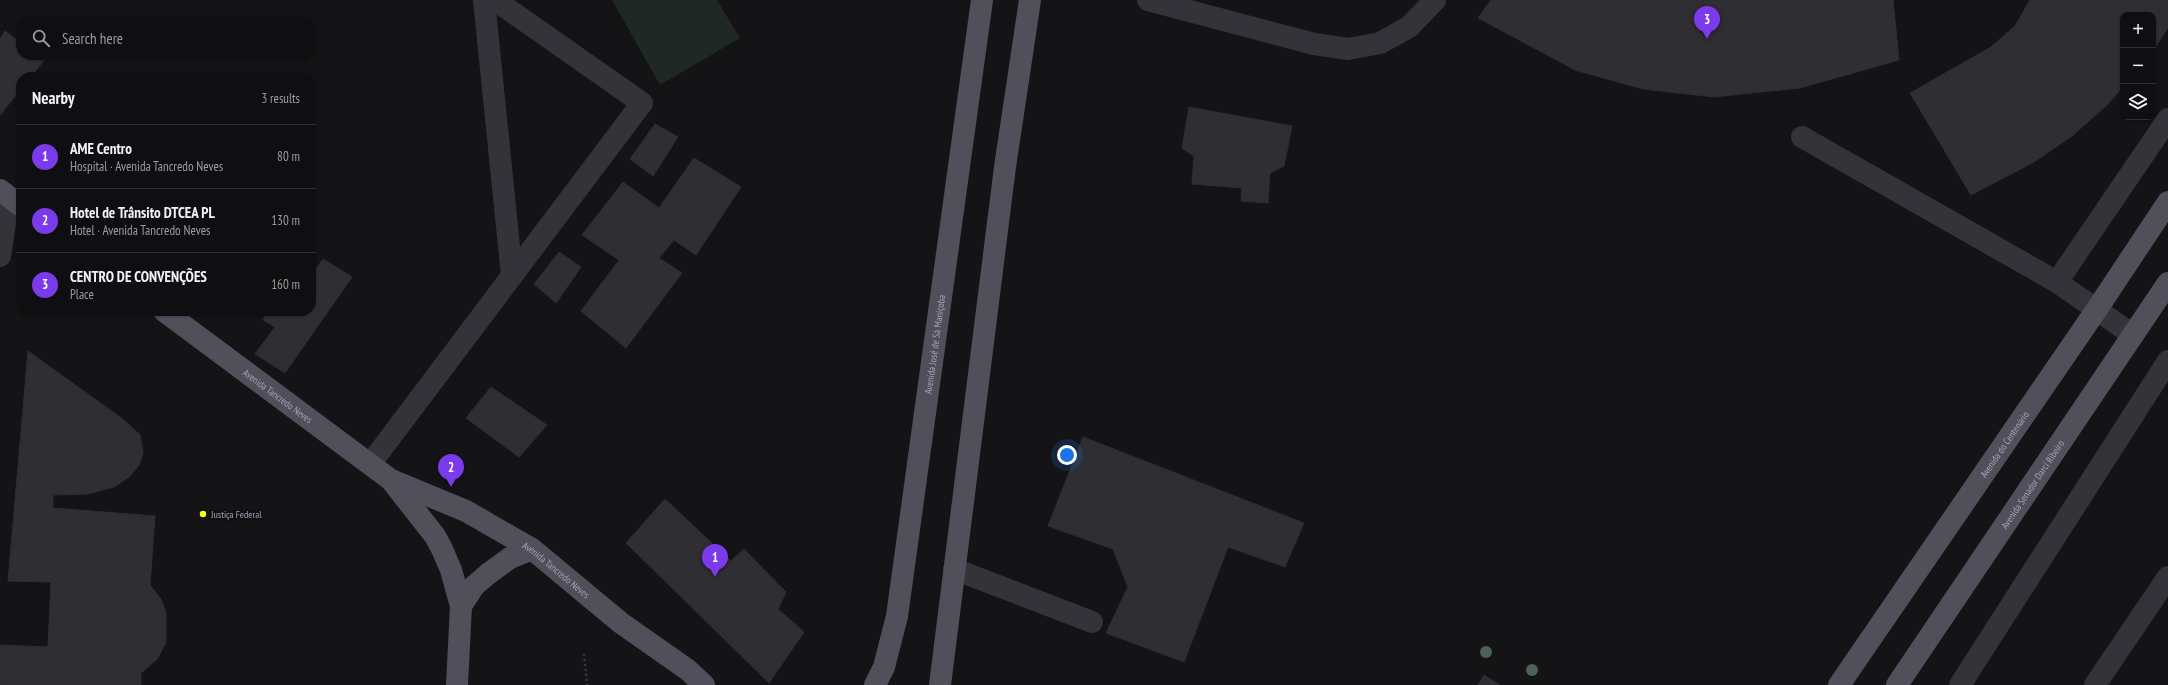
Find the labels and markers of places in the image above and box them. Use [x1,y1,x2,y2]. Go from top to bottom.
pin: 3 [1694,6,1720,39]
pin: 2 [438,454,464,487]
place label: Justiça Federal [210,508,262,521]
marker: Justiça Federal [198,509,208,519]
pin: 1 [702,544,728,577]

